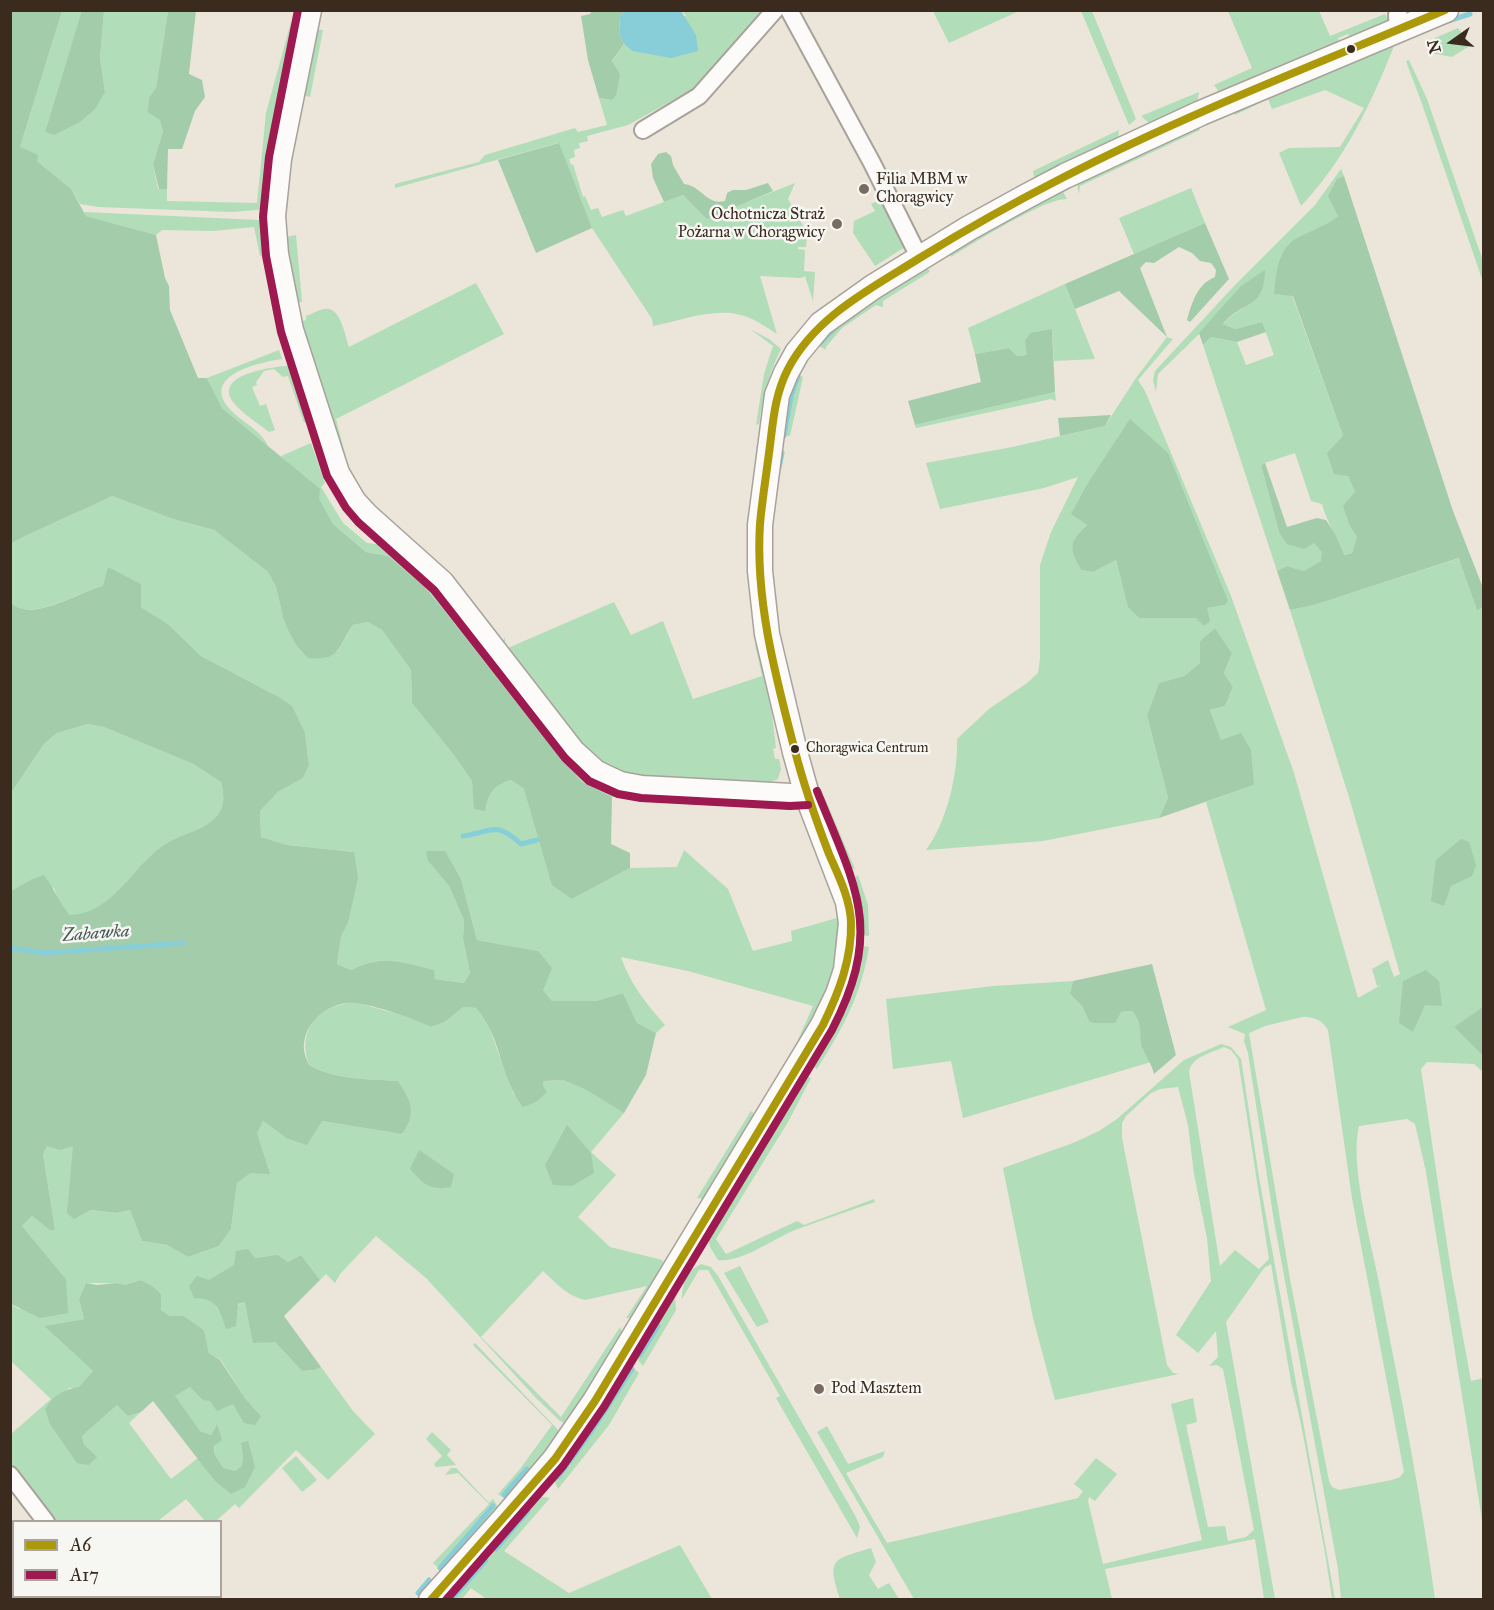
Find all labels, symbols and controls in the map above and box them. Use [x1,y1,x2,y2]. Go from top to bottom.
north arrow [1422,12,1482,72]
text: N [1423,38,1445,55]
unlabelled marker [1345,43,1357,55]
place label: Filia MBM w Chorągwicy [876,170,967,208]
marker: Filia MBM w Chorągwicy [857,182,871,196]
place label: Ochotnicza Straż Pożarna w Chorągwicy [678,205,825,243]
marker: Ochotnicza Straż Pożarna w Chorągwicy [830,217,844,231]
place label: Chorągwica Centrum [806,741,928,757]
marker: Chorągwica Centrum [789,743,801,755]
water label: Zabawka [62,921,130,947]
place label: Pod Masztem [831,1379,922,1399]
marker: Pod Masztem [812,1382,826,1396]
legend [12,1520,222,1598]
text: A6 [70,1534,91,1556]
text: A17 [70,1564,99,1586]

